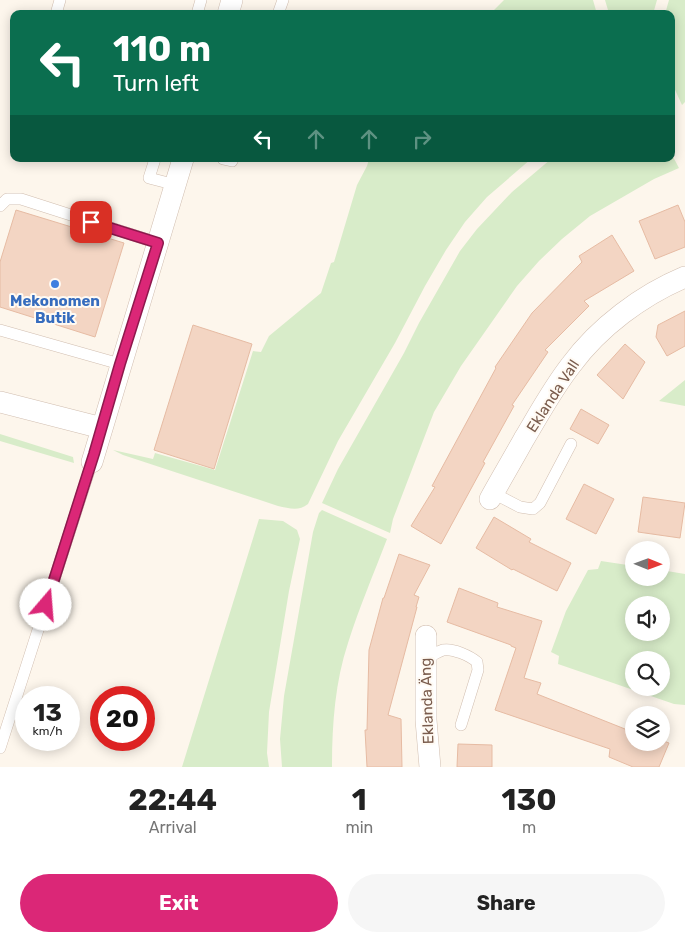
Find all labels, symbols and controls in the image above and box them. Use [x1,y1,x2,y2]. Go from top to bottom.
text: 110 m [113,28,211,70]
icon: left [30,30,95,95]
text: Turn left [113,70,199,97]
icon: left [249,125,277,153]
icon: ahead [302,125,330,153]
icon: ahead [355,125,383,153]
icon: right [408,125,436,153]
pin [70,201,112,243]
icon: arrive [77,208,105,236]
marker: Mekonomen Butik [49,278,61,290]
place label: Mekonomen Butik [10,292,100,327]
street label: Eklanda Vall [523,356,583,436]
north arrow [625,541,670,586]
map controls [625,541,670,751]
position arrow [19,578,71,630]
button: sound [625,596,670,641]
button: search [625,651,670,696]
street label: Eklanda Äng [416,657,438,745]
speed limit sign: 20 [90,686,155,751]
text: 13 [33,698,62,727]
button: layers [625,706,670,751]
text: km/h [33,724,62,738]
text: 22:44 [128,782,217,818]
text: 1 [352,782,367,818]
text: 130 [502,782,557,818]
text: Arrival [149,818,197,837]
text: min [345,818,373,837]
text: m [522,818,536,837]
button: Exit [20,874,338,932]
button: Share [348,874,665,932]

